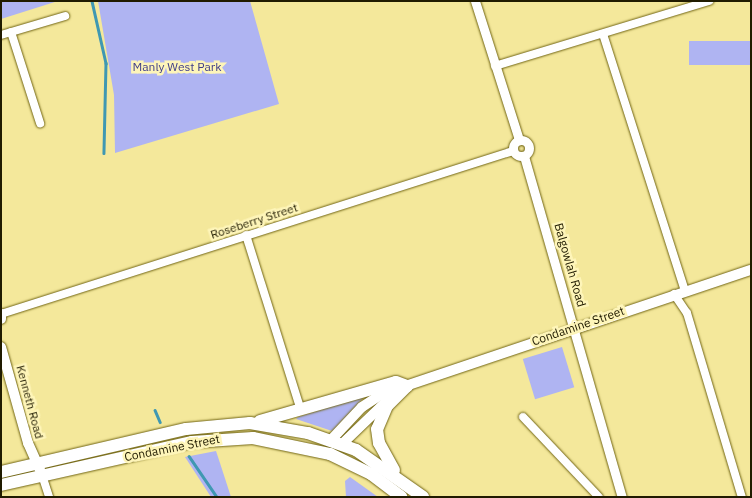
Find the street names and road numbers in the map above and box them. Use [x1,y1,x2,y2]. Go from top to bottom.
street label: Roseberry Street [209,200,299,242]
street label: Balgowlah Road [551,221,589,309]
street label: Condamine Street [530,303,626,349]
street label: Kenneth Road [13,364,47,440]
street label: Condamine Street [123,432,221,464]

